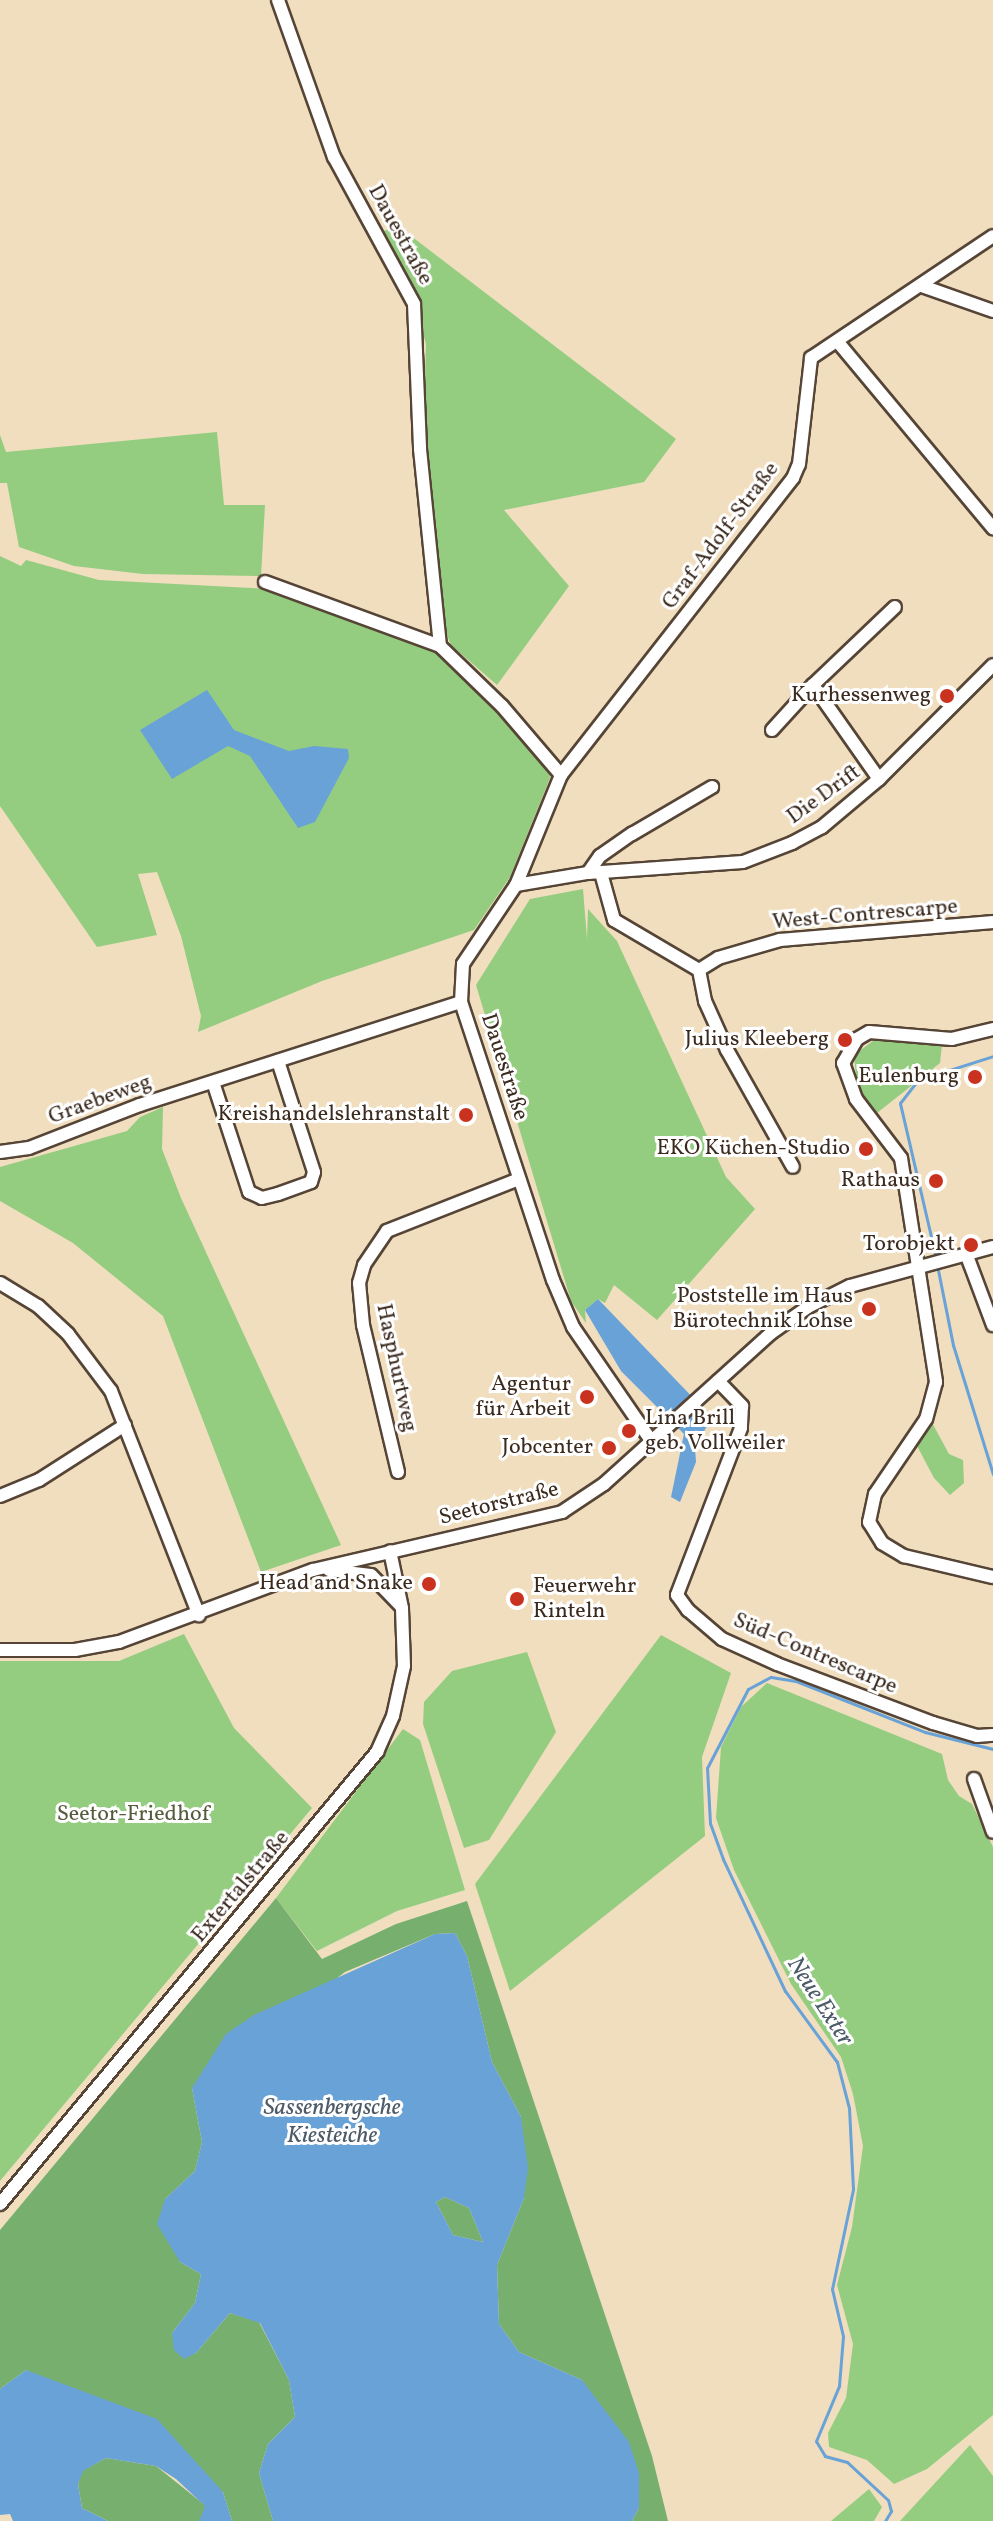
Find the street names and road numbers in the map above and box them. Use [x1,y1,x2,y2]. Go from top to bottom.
street label: Dauestraße [362,180,438,290]
street label: Graf-Adolf-Straße [657,457,785,615]
street label: Die Drift [782,759,866,831]
street label: West-Contrescarpe [771,894,959,936]
street label: Dauestraße [474,1010,534,1124]
street label: Graebeweg [45,1069,155,1131]
street label: Hasphurtweg [370,1302,422,1434]
street label: Seetorstraße [436,1476,562,1532]
street label: Süd-Contrescarpe [729,1608,901,1700]
street label: Extertalstraße [187,1826,295,1948]

